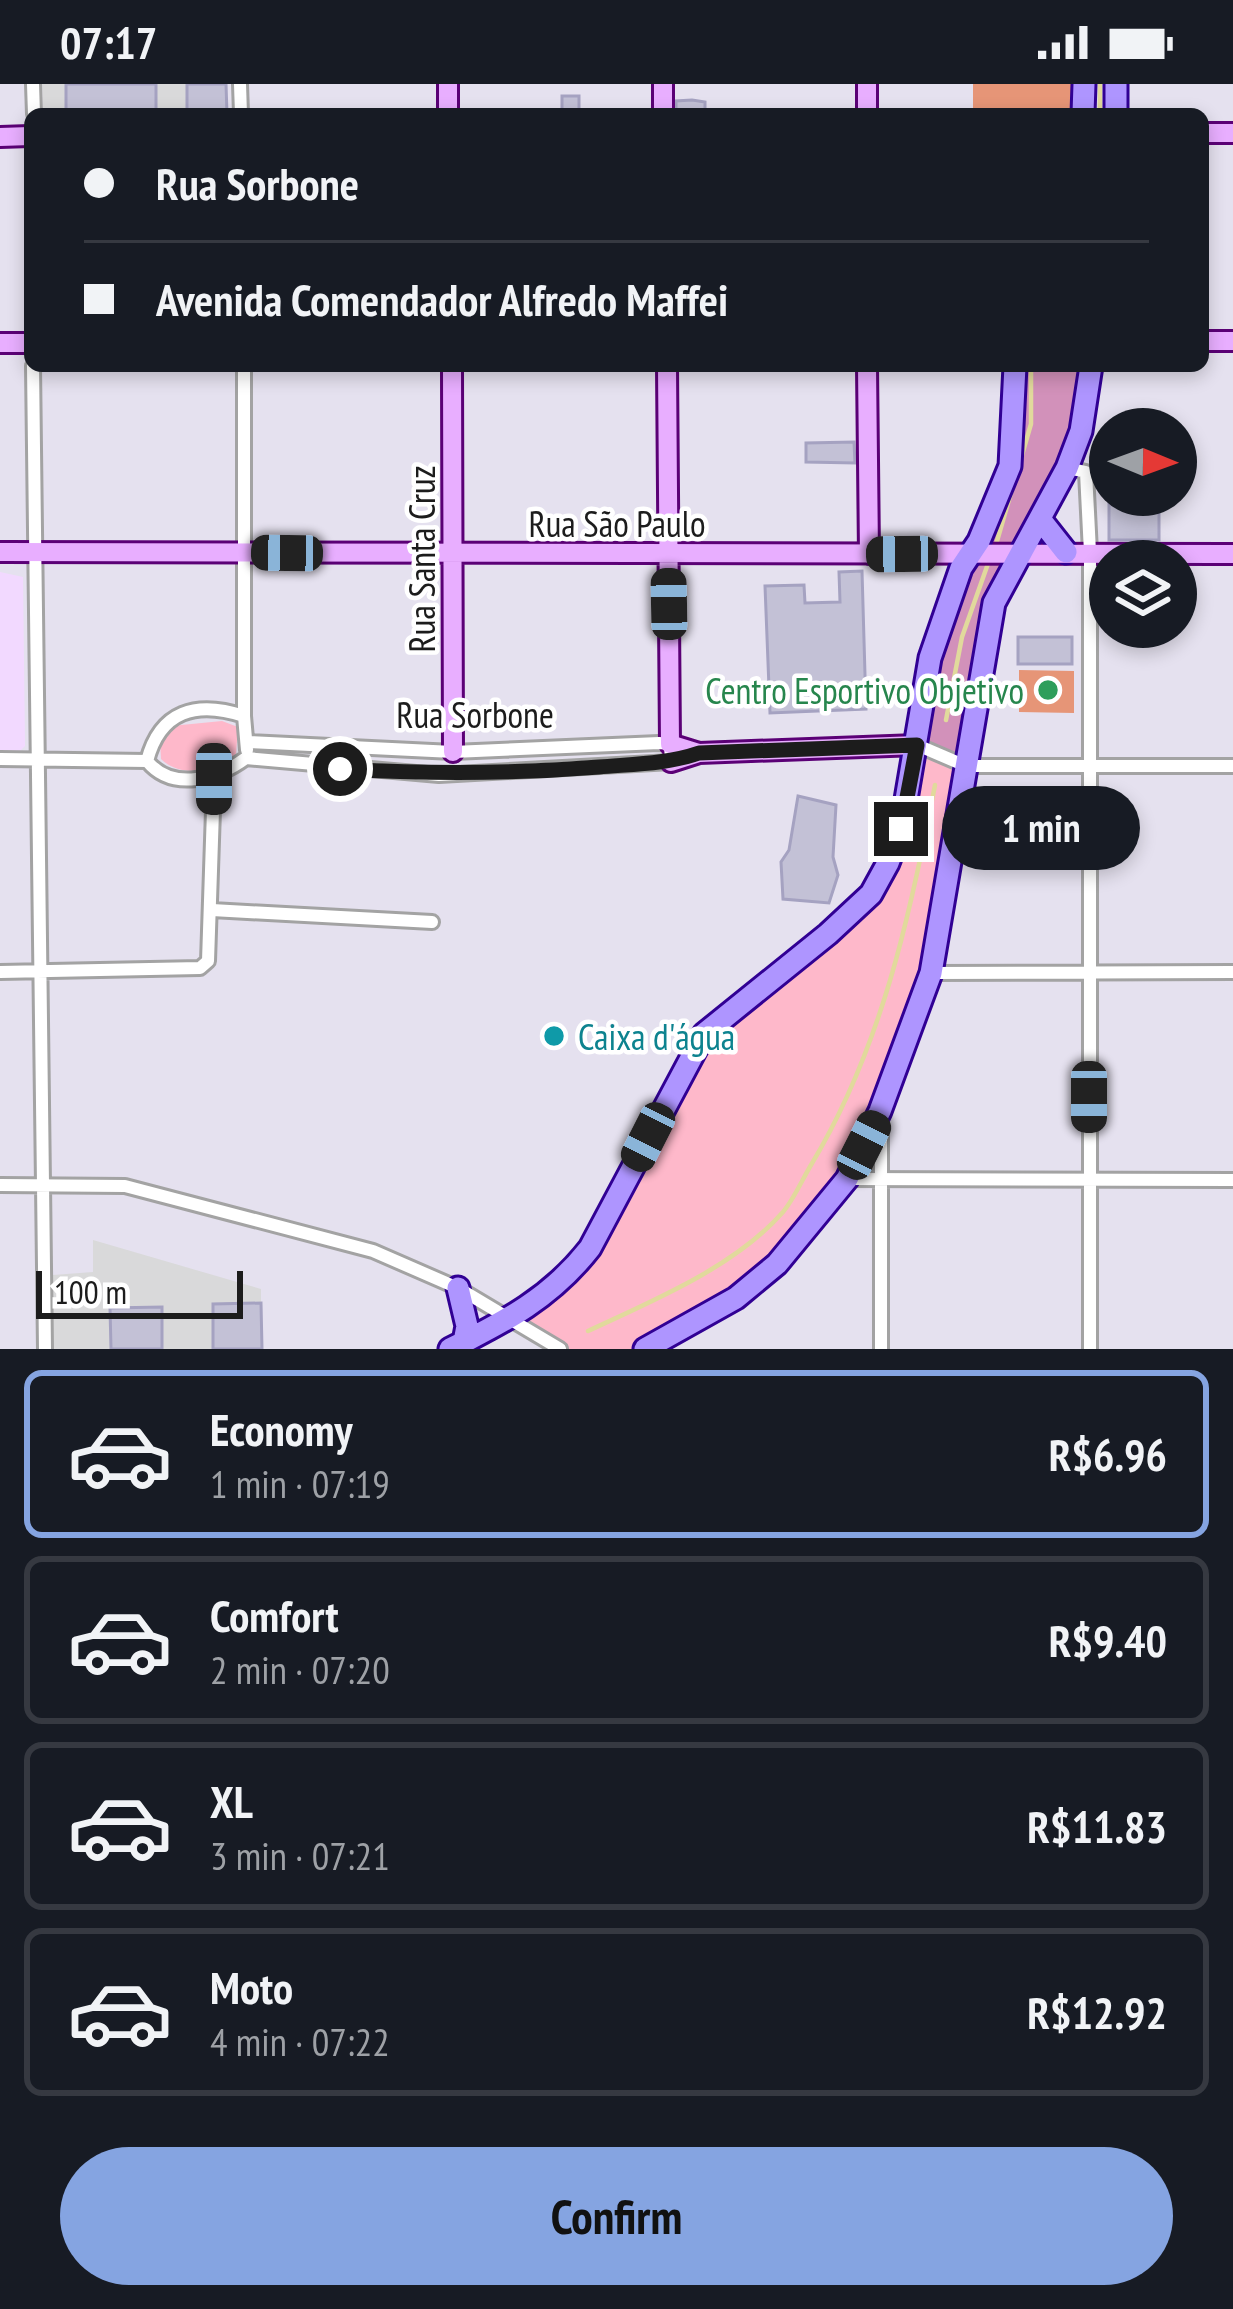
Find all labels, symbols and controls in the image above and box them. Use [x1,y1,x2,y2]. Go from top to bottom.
text: 07:17 [60,13,157,71]
text: Rua Sorbone [156,154,359,212]
text: Avenida Comendador Alfredo Maffei [156,270,728,328]
north arrow [1089,408,1197,516]
map controls [1089,408,1197,648]
street label: Rua Santa Cruz [398,466,445,652]
street label: Rua São Paulo [528,500,706,547]
car [251,534,323,572]
car [866,535,938,573]
button: layers [1089,540,1197,648]
car [650,568,688,640]
place label: Centro Esportivo Objetivo [705,667,1024,714]
marker: Centro Esportivo Objetivo [1035,677,1061,703]
street label: Rua Sorbone [396,691,554,738]
route start [313,742,367,796]
car [196,743,232,815]
callout: 1 min [943,787,1141,871]
route end [874,802,928,856]
text: 1 min [1002,802,1080,853]
place label: Caixa d'água [578,1013,735,1060]
marker: Caixa d'água [541,1023,567,1049]
car [1071,1061,1107,1133]
car [616,1097,680,1177]
car [832,1105,896,1185]
scale bar [36,1265,243,1318]
text: 100 m [54,1270,127,1313]
icon: car [66,1400,174,1508]
text: Economy [210,1400,353,1458]
text: R$6.96 [1049,1425,1167,1483]
text: 1 min · 07:19 [210,1458,390,1509]
icon: car [66,1586,174,1694]
text: Comfort [210,1586,339,1644]
text: R$9.40 [1049,1611,1167,1669]
text: 2 min · 07:20 [210,1644,390,1695]
icon: car [66,1772,174,1880]
text: XL [210,1772,253,1830]
text: R$11.83 [1027,1797,1167,1855]
text: 3 min · 07:21 [210,1830,390,1881]
icon: car [66,1958,174,2066]
text: Moto [210,1958,293,2016]
text: R$12.92 [1027,1983,1167,2041]
text: 4 min · 07:22 [210,2016,390,2067]
button: Confirm [60,2147,1173,2285]

